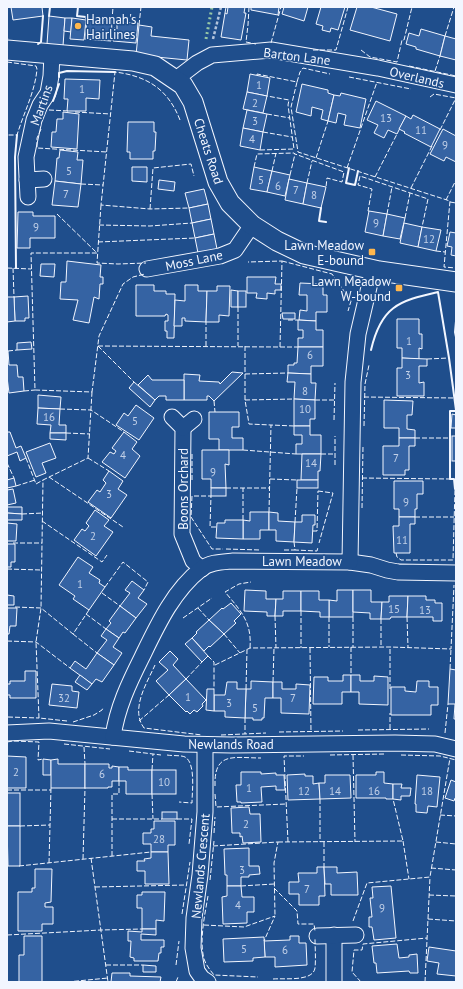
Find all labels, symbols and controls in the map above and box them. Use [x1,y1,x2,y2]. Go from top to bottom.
place label: Hannah's Hairlines [86,11,136,43]
marker: Hannah's Hairlines [73,21,83,31]
street label: Barton Lane [263,44,331,69]
street label: Overlands [388,63,446,92]
house number: 1 [256,78,262,92]
house number: 1 [79,82,85,96]
street label: Martins [26,83,57,128]
house number: 2 [252,96,258,110]
house number: 13 [380,111,392,125]
house number: 3 [252,114,258,128]
street label: Cheats Road [190,116,227,186]
house number: 11 [415,123,427,137]
house number: 4 [249,132,255,146]
house number: 9 [442,138,448,152]
house number: 5 [66,164,72,178]
house number: 5 [258,173,264,187]
house number: 6 [275,179,281,193]
house number: 7 [293,183,299,197]
house number: 7 [63,187,69,201]
house number: 8 [311,188,317,202]
house number: 9 [373,216,379,230]
house number: 9 [33,220,39,234]
house number: 12 [423,232,435,246]
place label: Lawn Meadow E-bound [284,237,364,269]
street label: Moss Lane [164,246,224,275]
marker: Lawn Meadow E-bound [367,247,377,257]
place label: Lawn Meadow W-bound [311,273,391,305]
marker: Lawn Meadow W-bound [394,283,404,293]
house number: 1 [406,334,412,348]
house number: 6 [307,348,313,362]
house number: 3 [405,368,411,382]
house number: 8 [302,384,308,398]
house number: 10 [299,402,311,416]
house number: 16 [43,410,55,424]
house number: 5 [132,414,138,428]
house number: 4 [120,448,126,462]
street label: Boons Orchard [175,448,192,530]
house number: 7 [393,451,399,465]
house number: 14 [305,456,317,470]
house number: 9 [210,465,216,479]
house number: 3 [106,487,112,501]
house number: 9 [403,495,409,509]
house number: 2 [90,529,96,543]
house number: 11 [396,533,408,547]
street label: Lawn Meadow [262,553,342,570]
house number: 1 [77,577,83,591]
house number: 15 [388,602,400,616]
house number: 13 [419,603,431,617]
house number: 1 [185,690,191,704]
house number: 32 [58,691,70,705]
house number: 7 [290,691,296,705]
house number: 3 [226,696,232,710]
house number: 5 [252,701,258,715]
street label: Newlands Road [188,736,274,753]
house number: 2 [13,765,19,779]
house number: 6 [99,767,105,781]
house number: 10 [158,775,170,789]
house number: 1 [246,781,252,795]
house number: 12 [298,784,310,798]
house number: 14 [329,784,341,798]
house number: 16 [368,784,380,798]
house number: 18 [421,784,433,798]
street label: Newlands Crescent [187,812,214,919]
house number: 2 [243,817,249,831]
house number: 28 [153,832,165,846]
house number: 3 [239,863,245,877]
house number: 7 [304,882,310,896]
house number: 4 [235,898,241,912]
house number: 9 [379,901,385,915]
house number: 5 [241,942,247,956]
house number: 6 [282,943,288,957]

